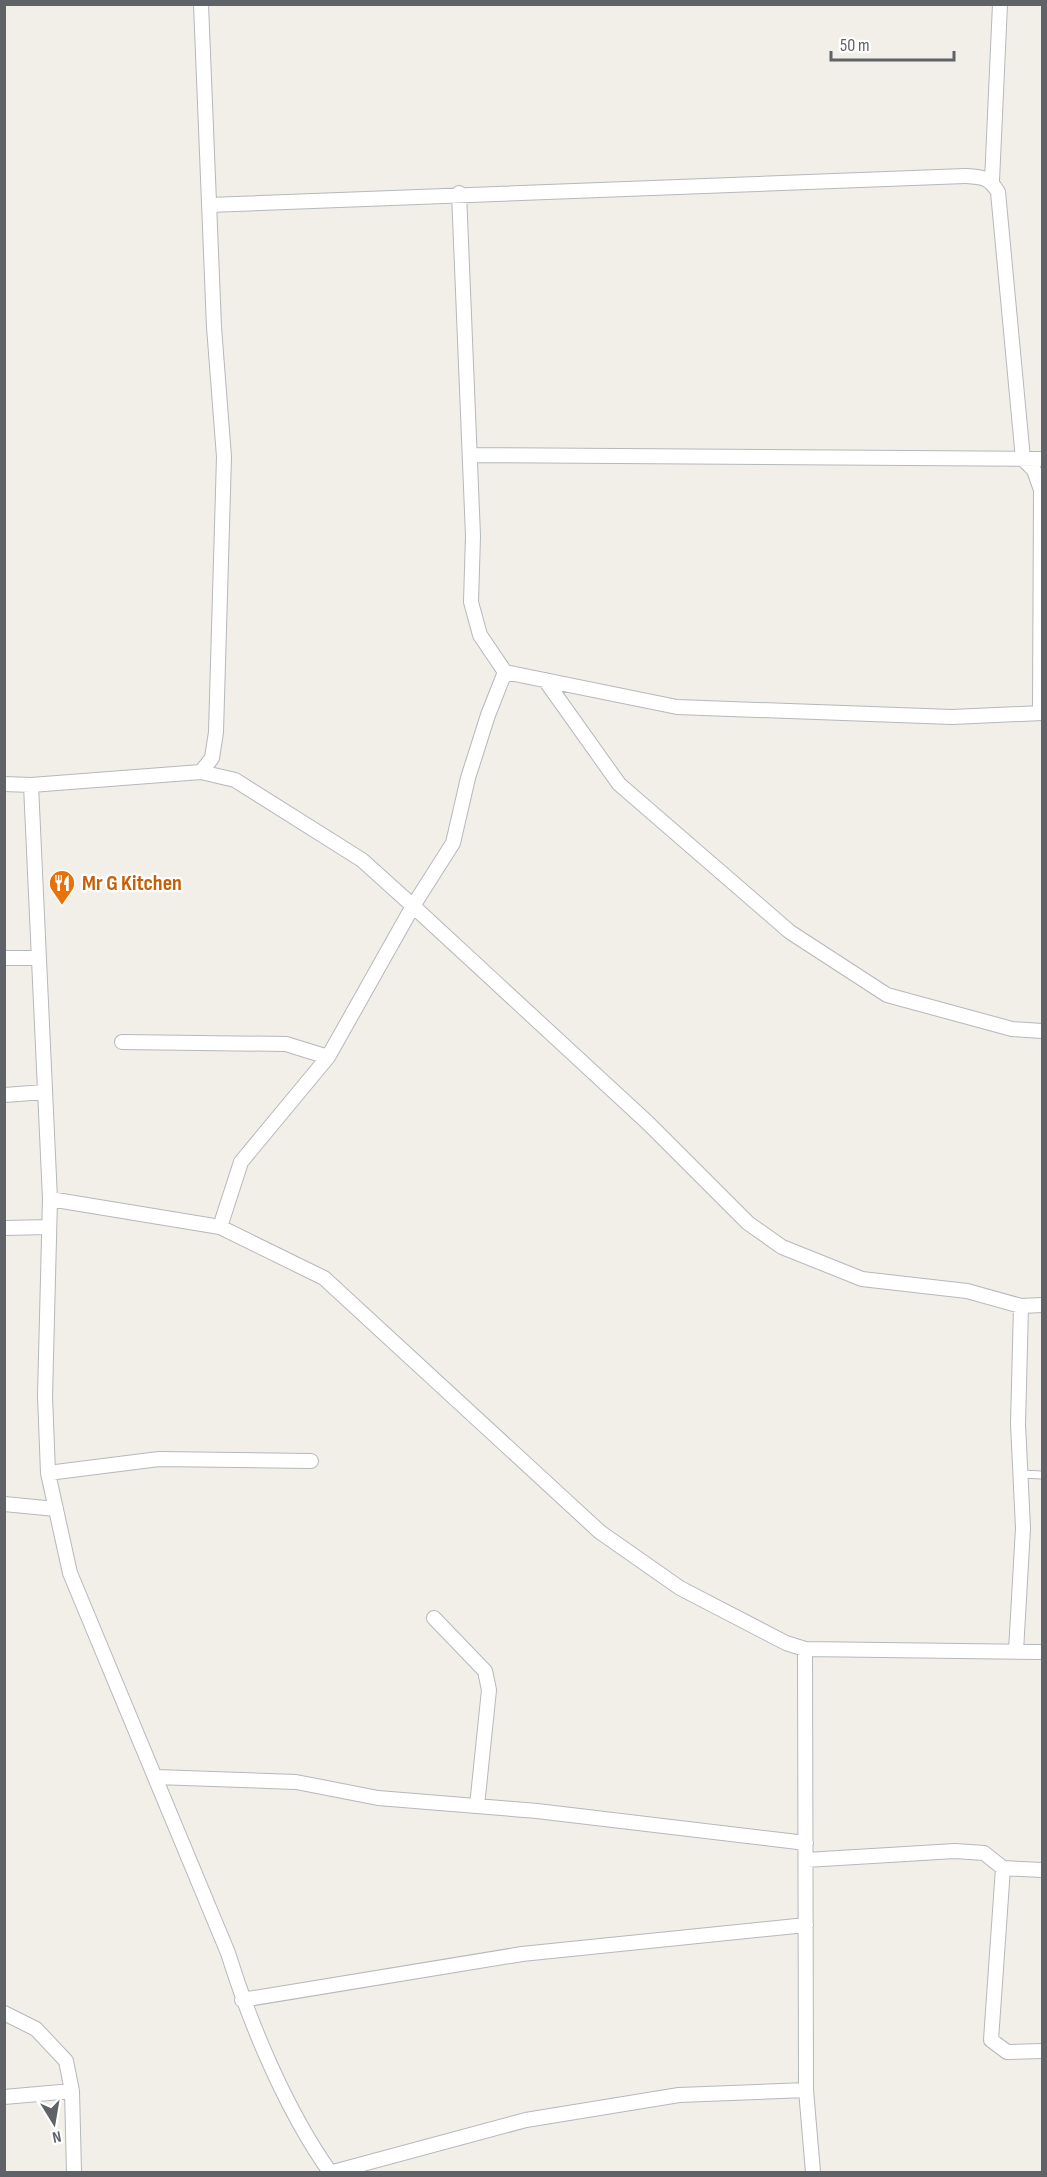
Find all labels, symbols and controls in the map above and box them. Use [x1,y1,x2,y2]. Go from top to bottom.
scale bar [831,24,954,62]
text: 50 m [840,35,870,56]
restaurant icon: Mr G Kitchen [47,868,77,906]
place label: Mr G Kitchen [82,870,182,897]
north arrow [24,2093,84,2153]
text: N [51,2126,63,2146]

